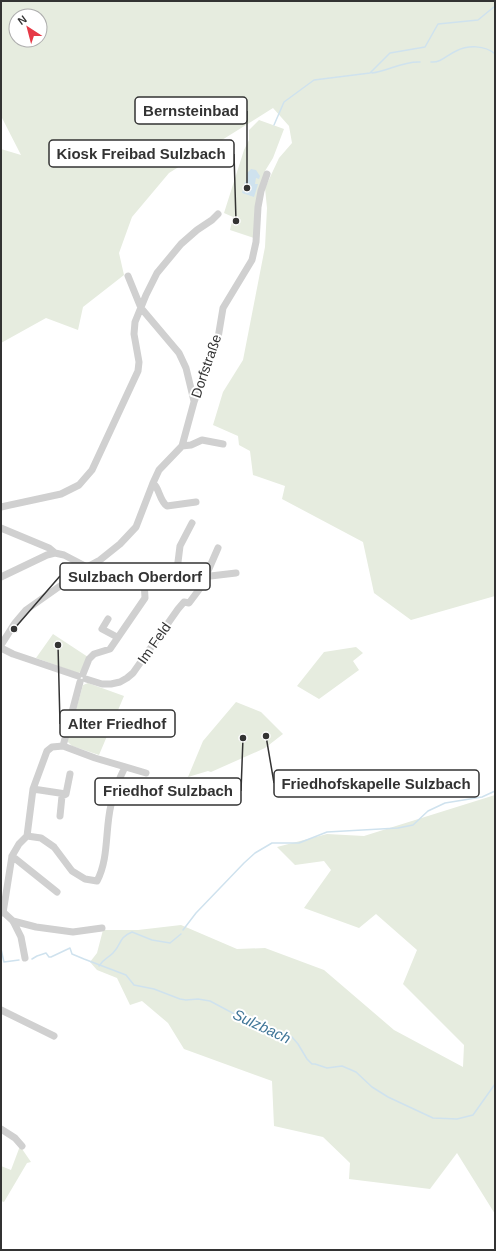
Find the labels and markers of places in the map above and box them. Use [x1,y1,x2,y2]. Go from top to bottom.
callout: Bernsteinbad [135,97,247,124]
callout: Kiosk Freibad Sulzbach [49,140,234,167]
callout: Sulzbach Oberdorf [60,563,210,590]
callout: Alter Friedhof [60,710,175,737]
callout: Friedhofskapelle Sulzbach [274,770,479,797]
callout: Friedhof Sulzbach [95,778,241,805]

